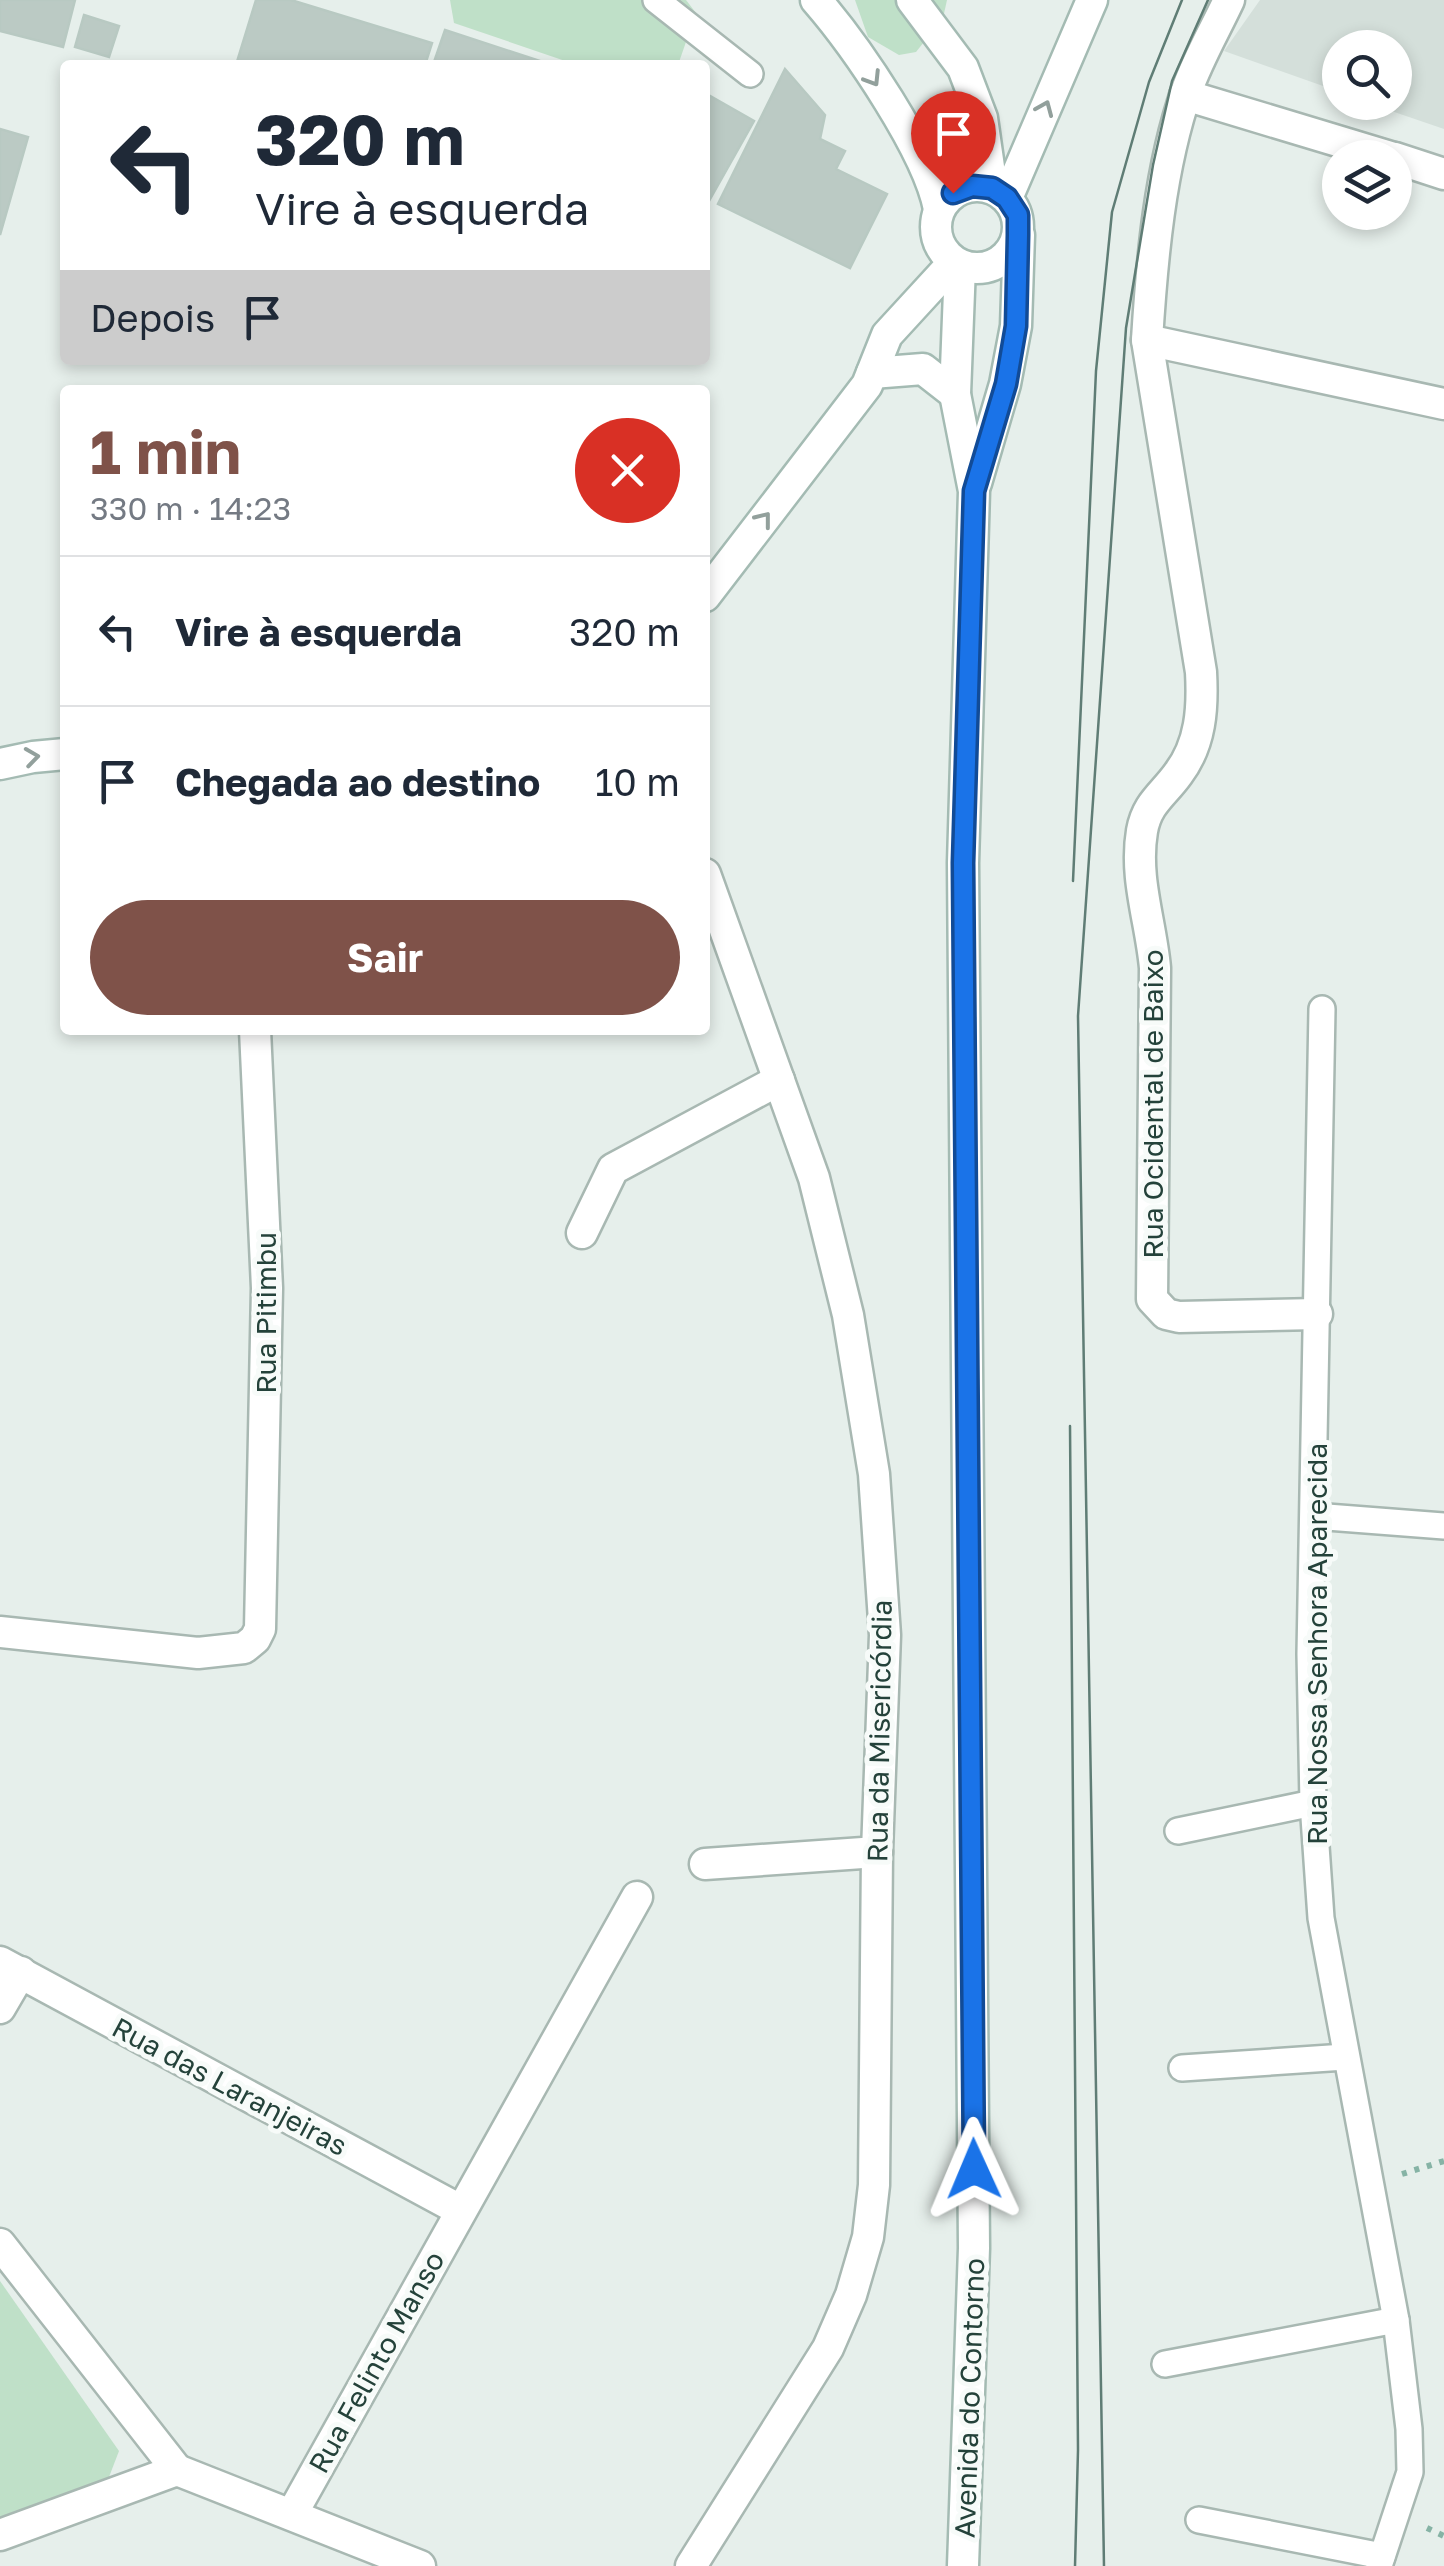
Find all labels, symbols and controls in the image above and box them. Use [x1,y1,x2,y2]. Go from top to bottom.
map controls [1322,30,1412,230]
button: search [1322,30,1412,120]
one-way arrow [861,68,880,86]
pin [911,91,996,194]
text: 320 m [255,96,465,180]
icon: left [90,100,220,230]
one-way arrow [1033,100,1053,118]
icon: arrive [926,106,981,161]
button: layers [1322,140,1412,230]
text: Vire à esquerda [255,181,590,235]
icon: arrive [235,290,290,345]
text: Depois [90,295,215,340]
text: 1 min [90,415,241,487]
button: close [575,418,680,523]
text: 330 m · 14:23 [90,489,291,527]
one-way arrow [753,512,770,530]
icon: left [90,604,145,659]
text: Vire à esquerda [175,609,462,654]
text: 320 m [569,609,680,654]
one-way arrow [24,748,40,769]
icon: arrive [90,754,145,809]
text: Chegada ao destino [175,759,540,804]
text: 10 m [595,759,680,804]
button: Sair [90,900,680,1015]
street label: Rua Ocidental de Baixo [1136,949,1169,1259]
street label: Rua Pitimbu [249,1232,282,1394]
street label: Rua Nossa Senhora Aparecida [1300,1443,1333,1845]
street label: Rua da Misericórdia [860,1599,898,1863]
street label: Rua das Laranjeiras [107,2010,353,2162]
position arrow [922,2117,1026,2221]
street label: Rua Felinto Manso [301,2246,451,2478]
street label: Avenida do Contorno [948,2258,990,2538]

